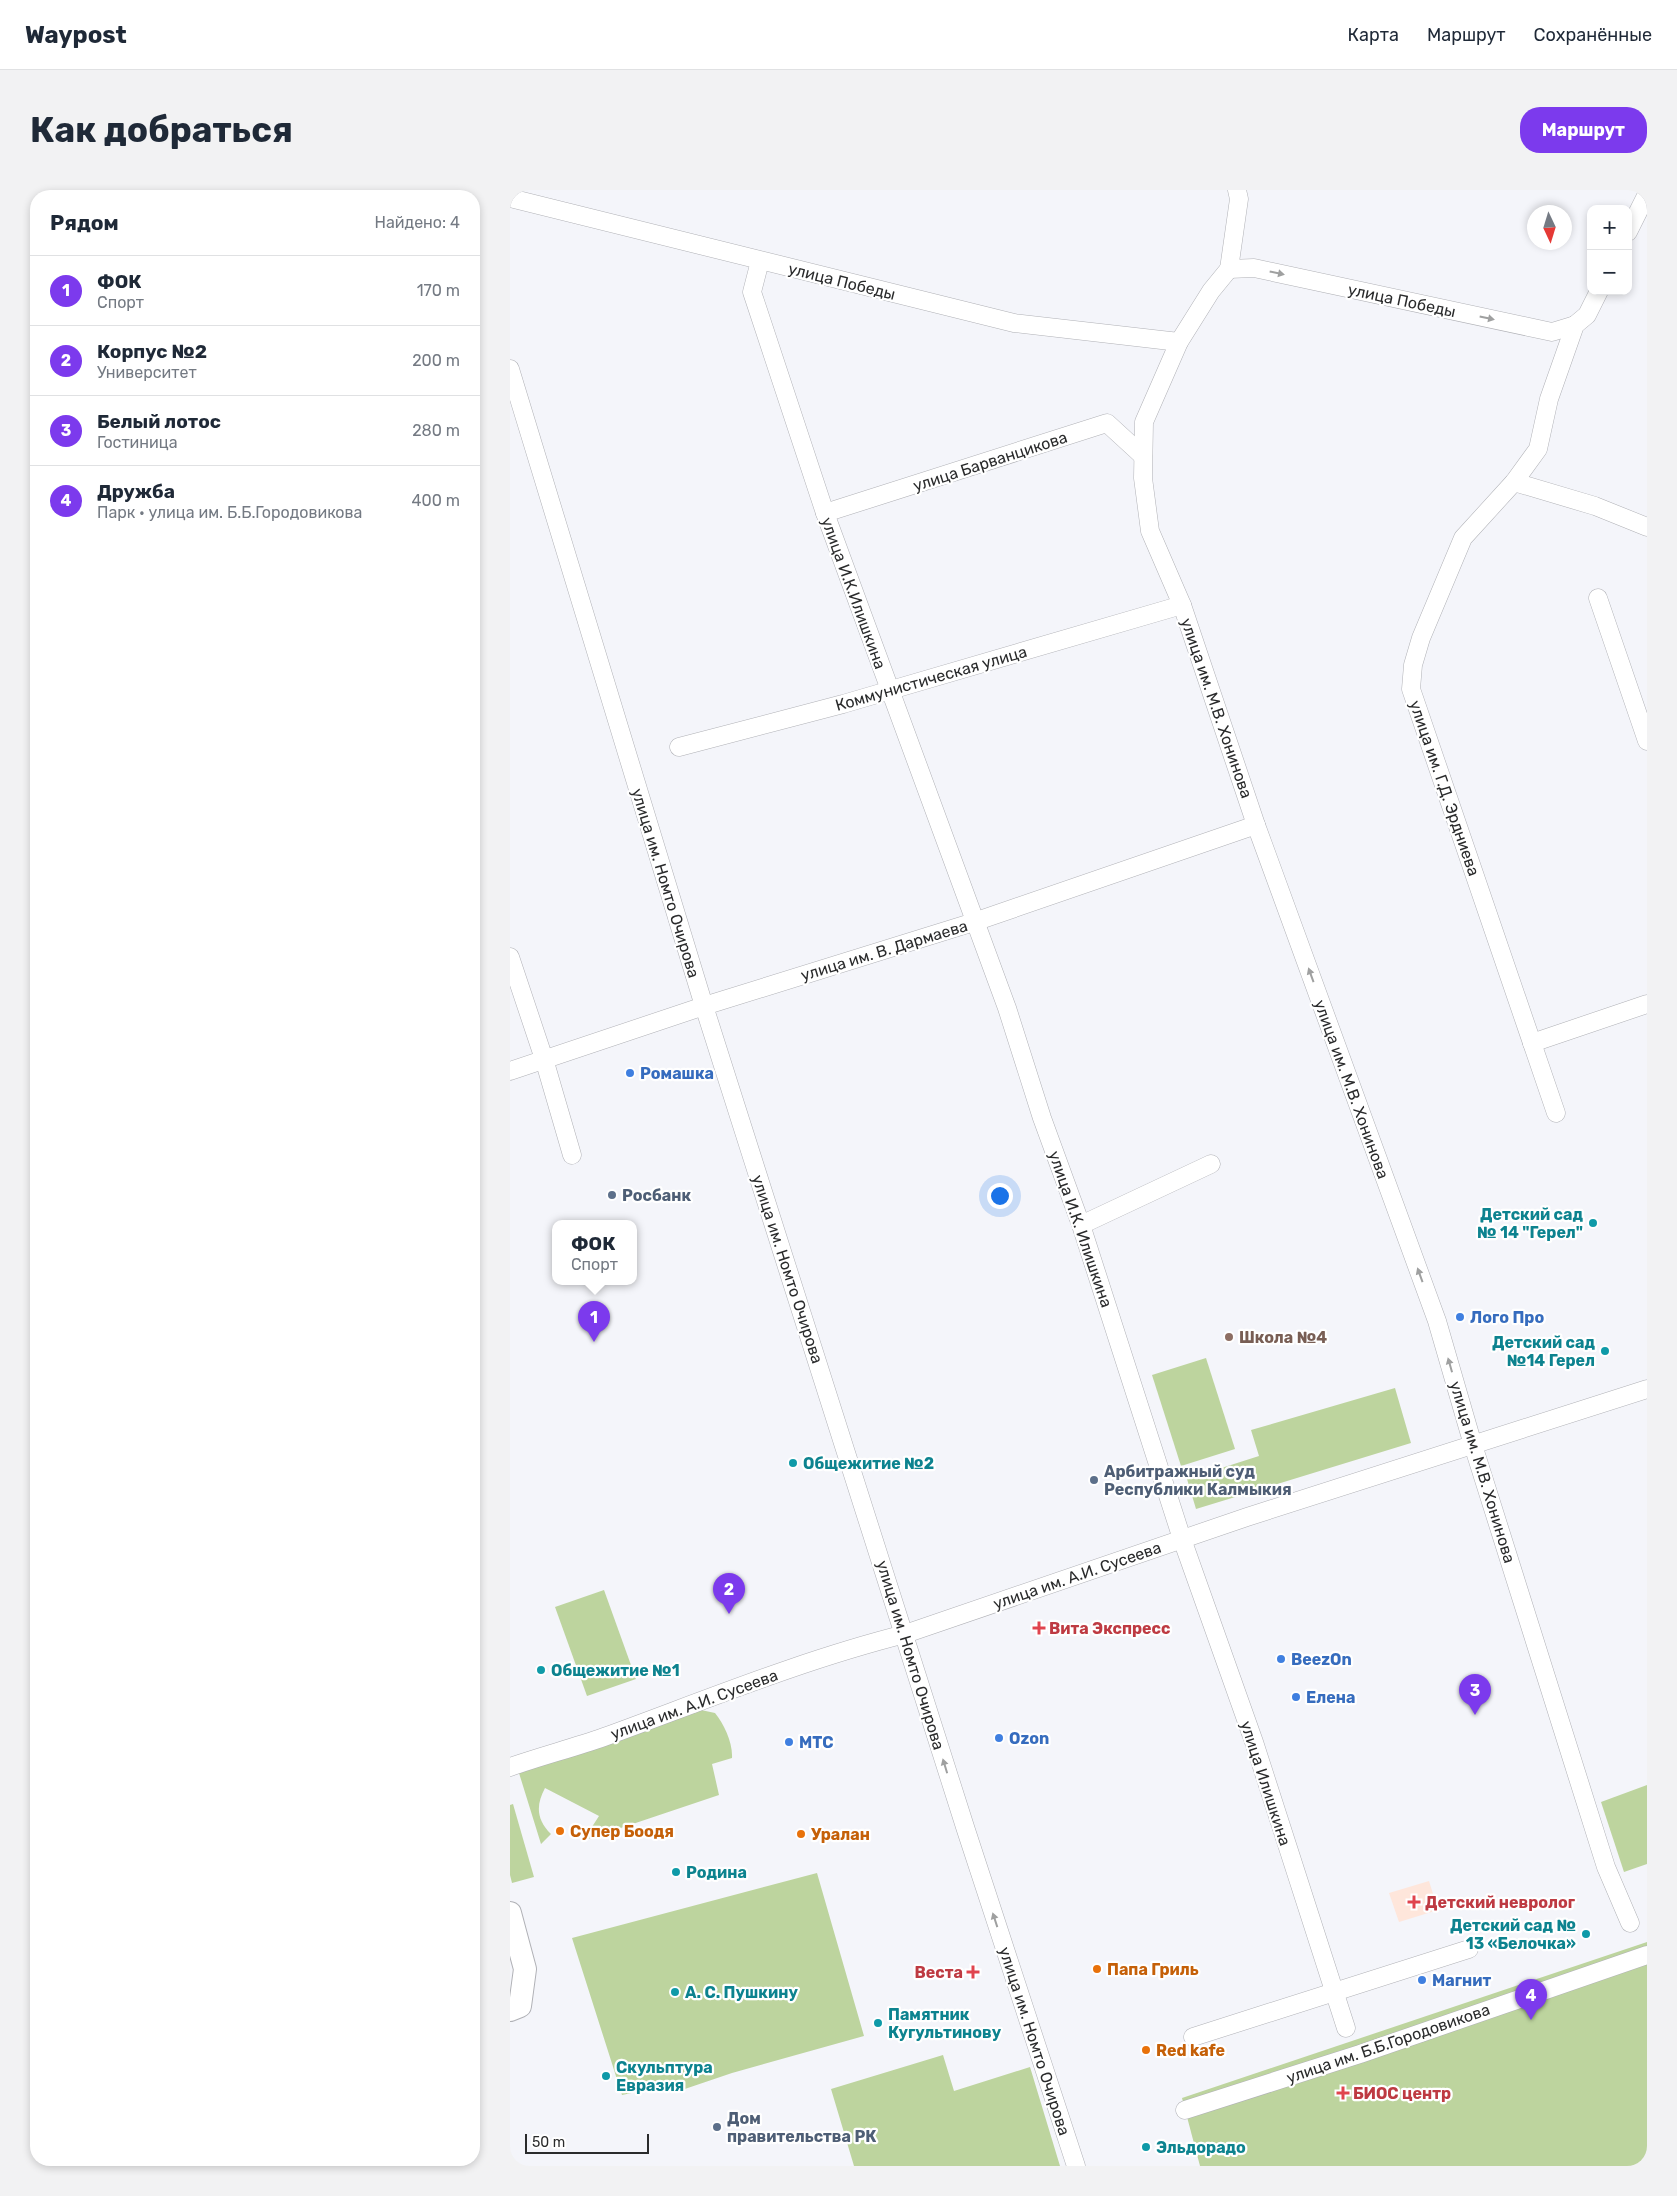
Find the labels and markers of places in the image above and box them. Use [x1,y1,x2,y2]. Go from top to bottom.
place label: Ромашка [640,1064,714,1083]
marker: Ромашка [624,1067,636,1079]
place label: Росбанк [622,1186,692,1205]
marker: Росбанк [606,1189,618,1201]
place label: Детский сад № 14 "Герел" [1477,1205,1583,1242]
marker: Детский сад № 14 "Герел" [1587,1217,1599,1229]
pin: 1 [578,1301,610,1342]
place label: Лого Про [1470,1308,1544,1327]
marker: Лого Про [1454,1311,1466,1323]
place label: Школа №4 [1239,1328,1327,1347]
marker: Школа №4 [1223,1331,1235,1343]
place label: Детский сад №14 Герел [1492,1333,1595,1370]
marker: Детский сад №14 Герел [1599,1345,1611,1357]
place label: Общежитие №2 [803,1454,934,1473]
marker: Общежитие №2 [787,1457,799,1469]
place label: Арбитражный суд Республики Калмыкия [1104,1462,1292,1499]
marker: Арбитражный суд Республики Калмыкия [1088,1474,1100,1486]
pin: 2 [713,1573,745,1614]
place label: Вита Экспресс [1049,1619,1171,1638]
marker: Вита Экспресс [1033,1622,1045,1634]
place label: BeezOn [1291,1650,1352,1669]
marker: BeezOn [1275,1653,1287,1665]
place label: Общежитие №1 [551,1661,680,1680]
marker: Общежитие №1 [535,1664,547,1676]
pin: 3 [1459,1674,1491,1715]
place label: Елена [1306,1688,1355,1707]
marker: Елена [1290,1691,1302,1703]
place label: Ozon [1009,1729,1049,1748]
marker: Ozon [993,1732,1005,1744]
place label: МТС [799,1733,834,1752]
marker: МТС [783,1736,795,1748]
place label: Супер Боодя [570,1822,674,1841]
marker: Супер Боодя [554,1825,566,1837]
place label: Уралан [811,1825,870,1844]
marker: Уралан [795,1828,807,1840]
place label: Родина [686,1863,747,1882]
marker: Родина [670,1866,682,1878]
place label: Детский невролог [1425,1893,1576,1912]
marker: Детский невролог [1407,1895,1421,1909]
place label: Детский сад № 13 «Белочка» [1450,1916,1576,1953]
marker: Детский сад № 13 «Белочка» [1580,1928,1592,1940]
place label: Папа Гриль [1107,1960,1199,1979]
place label: Веста [915,1963,963,1982]
marker: Папа Гриль [1091,1963,1103,1975]
marker: Веста [967,1966,979,1978]
place label: Магнит [1432,1971,1491,1990]
marker: Магнит [1416,1974,1428,1986]
pin: 4 [1515,1979,1547,2020]
place label: А. С. Пушкину [685,1983,798,2002]
marker: А. С. Пушкину [669,1986,681,1998]
place label: Памятник Кугультинову [888,2005,1002,2042]
marker: Памятник Кугультинову [872,2017,884,2029]
place label: Red kafe [1156,2041,1225,2060]
marker: Red kafe [1140,2044,1152,2056]
place label: Скульптура Евразия [616,2058,713,2095]
marker: Скульптура Евразия [600,2070,612,2082]
place label: БИОС центр [1353,2084,1451,2103]
marker: БИОС центр [1337,2087,1349,2099]
place label: Дом правительства РК [727,2109,876,2146]
marker: Дом правительства РК [711,2121,723,2133]
place label: Эльдорадо [1156,2138,1246,2157]
marker: Эльдорадо [1140,2141,1152,2153]

